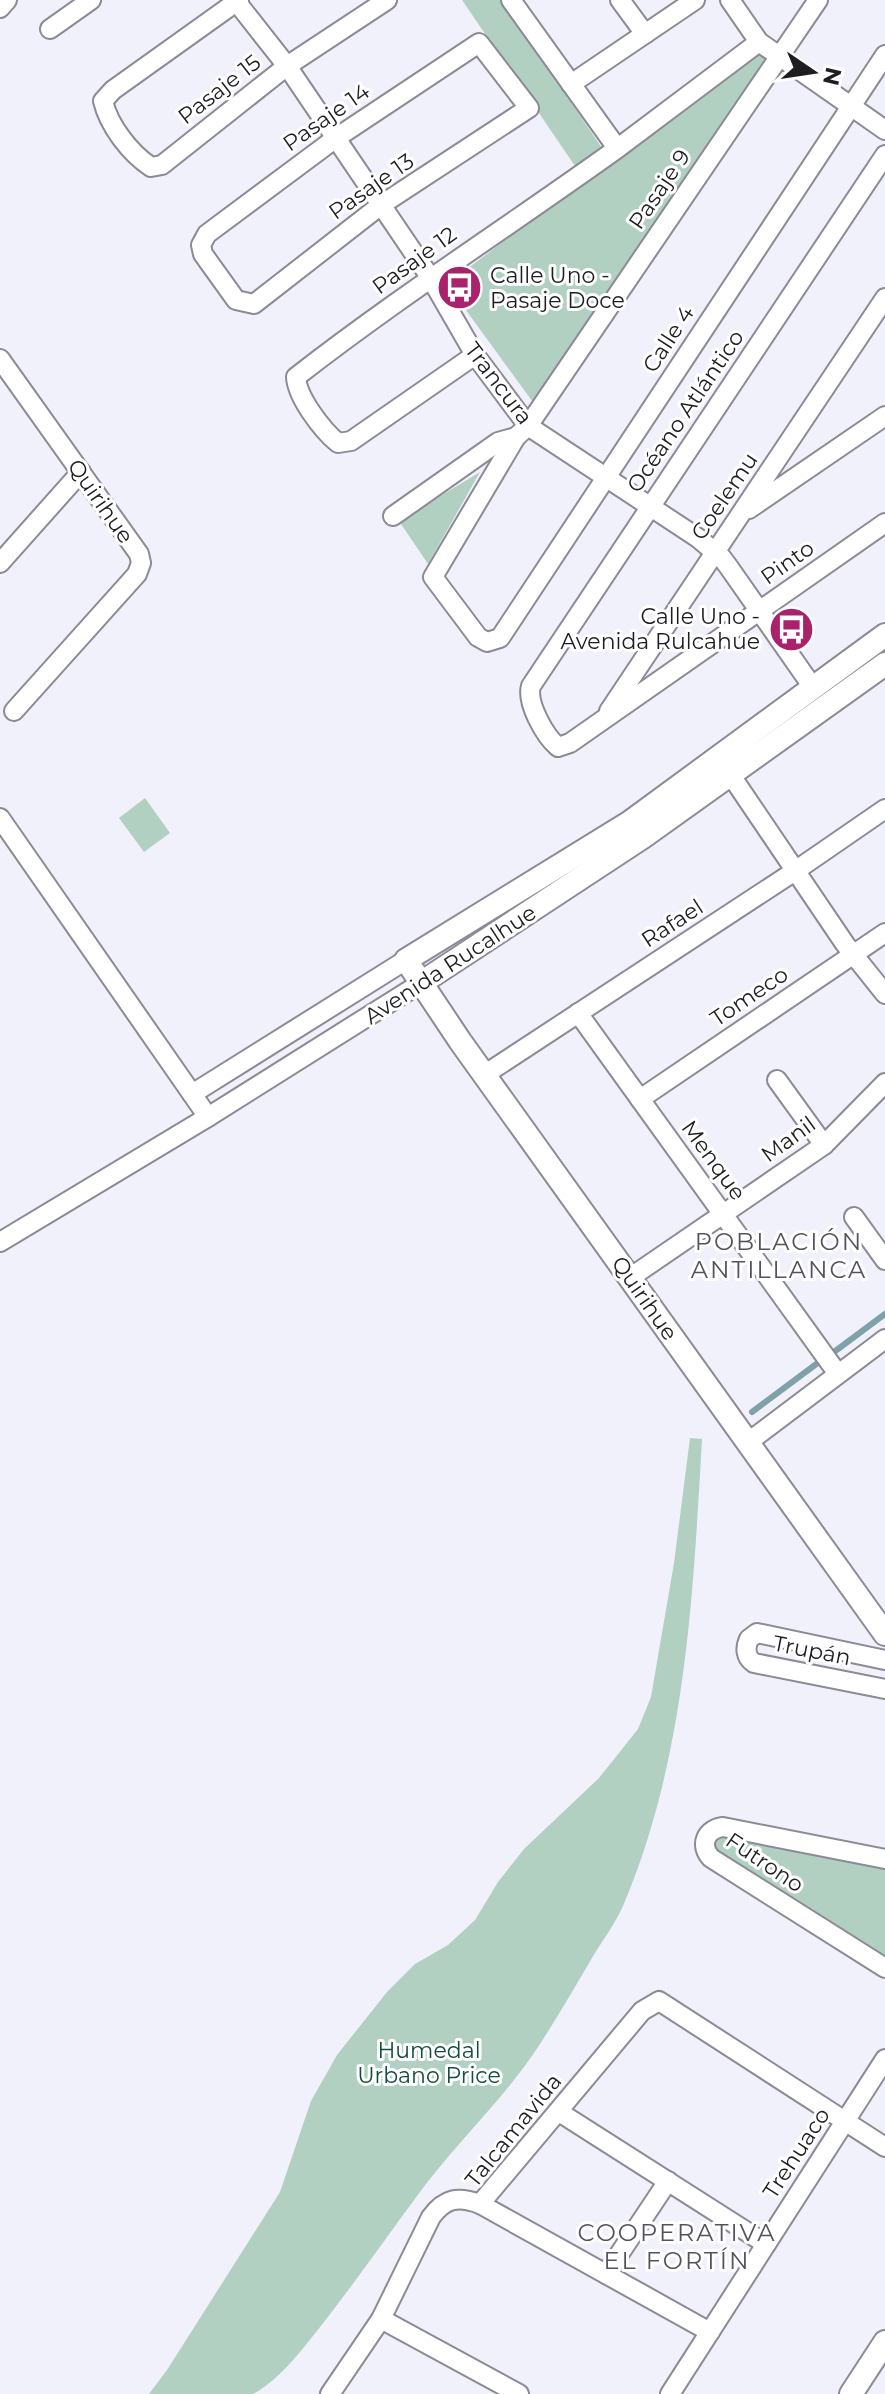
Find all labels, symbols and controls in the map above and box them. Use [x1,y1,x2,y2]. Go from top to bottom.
north arrow [773,32,853,112]
street label: Pasaje 15 [173,49,266,130]
text: N [817,65,847,88]
street label: Pasaje 14 [278,77,375,157]
street label: Pasaje 9 [623,144,696,234]
street label: Pasaje 13 [324,147,419,225]
street label: Pasaje 12 [367,221,462,300]
place label: Calle Uno - Pasaje Doce [490,262,625,314]
bus stop icon: Calle Uno - Pasaje Doce [435,264,483,312]
street label: Calle 4 [637,301,700,378]
street label: Océano Atlántico [621,325,750,498]
street label: Trancura [459,337,538,430]
street label: Coelemu [685,447,763,545]
street label: Quirihue [62,454,139,549]
street label: Pinto [755,534,819,590]
place label: Calle Uno - Avenida Rulcahue [561,603,760,655]
bus stop icon: Calle Uno - Avenida Rulcahue [767,605,815,653]
street label: Rafael [636,894,708,953]
street label: Avenida Rucalhue [359,899,541,1030]
street label: Tomeco [705,961,793,1032]
street label: Manil [756,1111,821,1168]
street label: Menque [676,1115,752,1206]
district label: POBLACIÓN ANTILLANCA [691,1227,867,1284]
street label: Quirihue [606,1251,683,1346]
street label: Trupán [771,1630,853,1671]
street label: Futrono [721,1827,809,1898]
park label: Humedal Urbano Price [357,2037,501,2089]
street label: Talcamavida [459,2068,567,2192]
street label: Trehuaco [757,2103,836,2204]
district label: COOPERATIVA EL FORTÍN [578,2218,776,2275]

